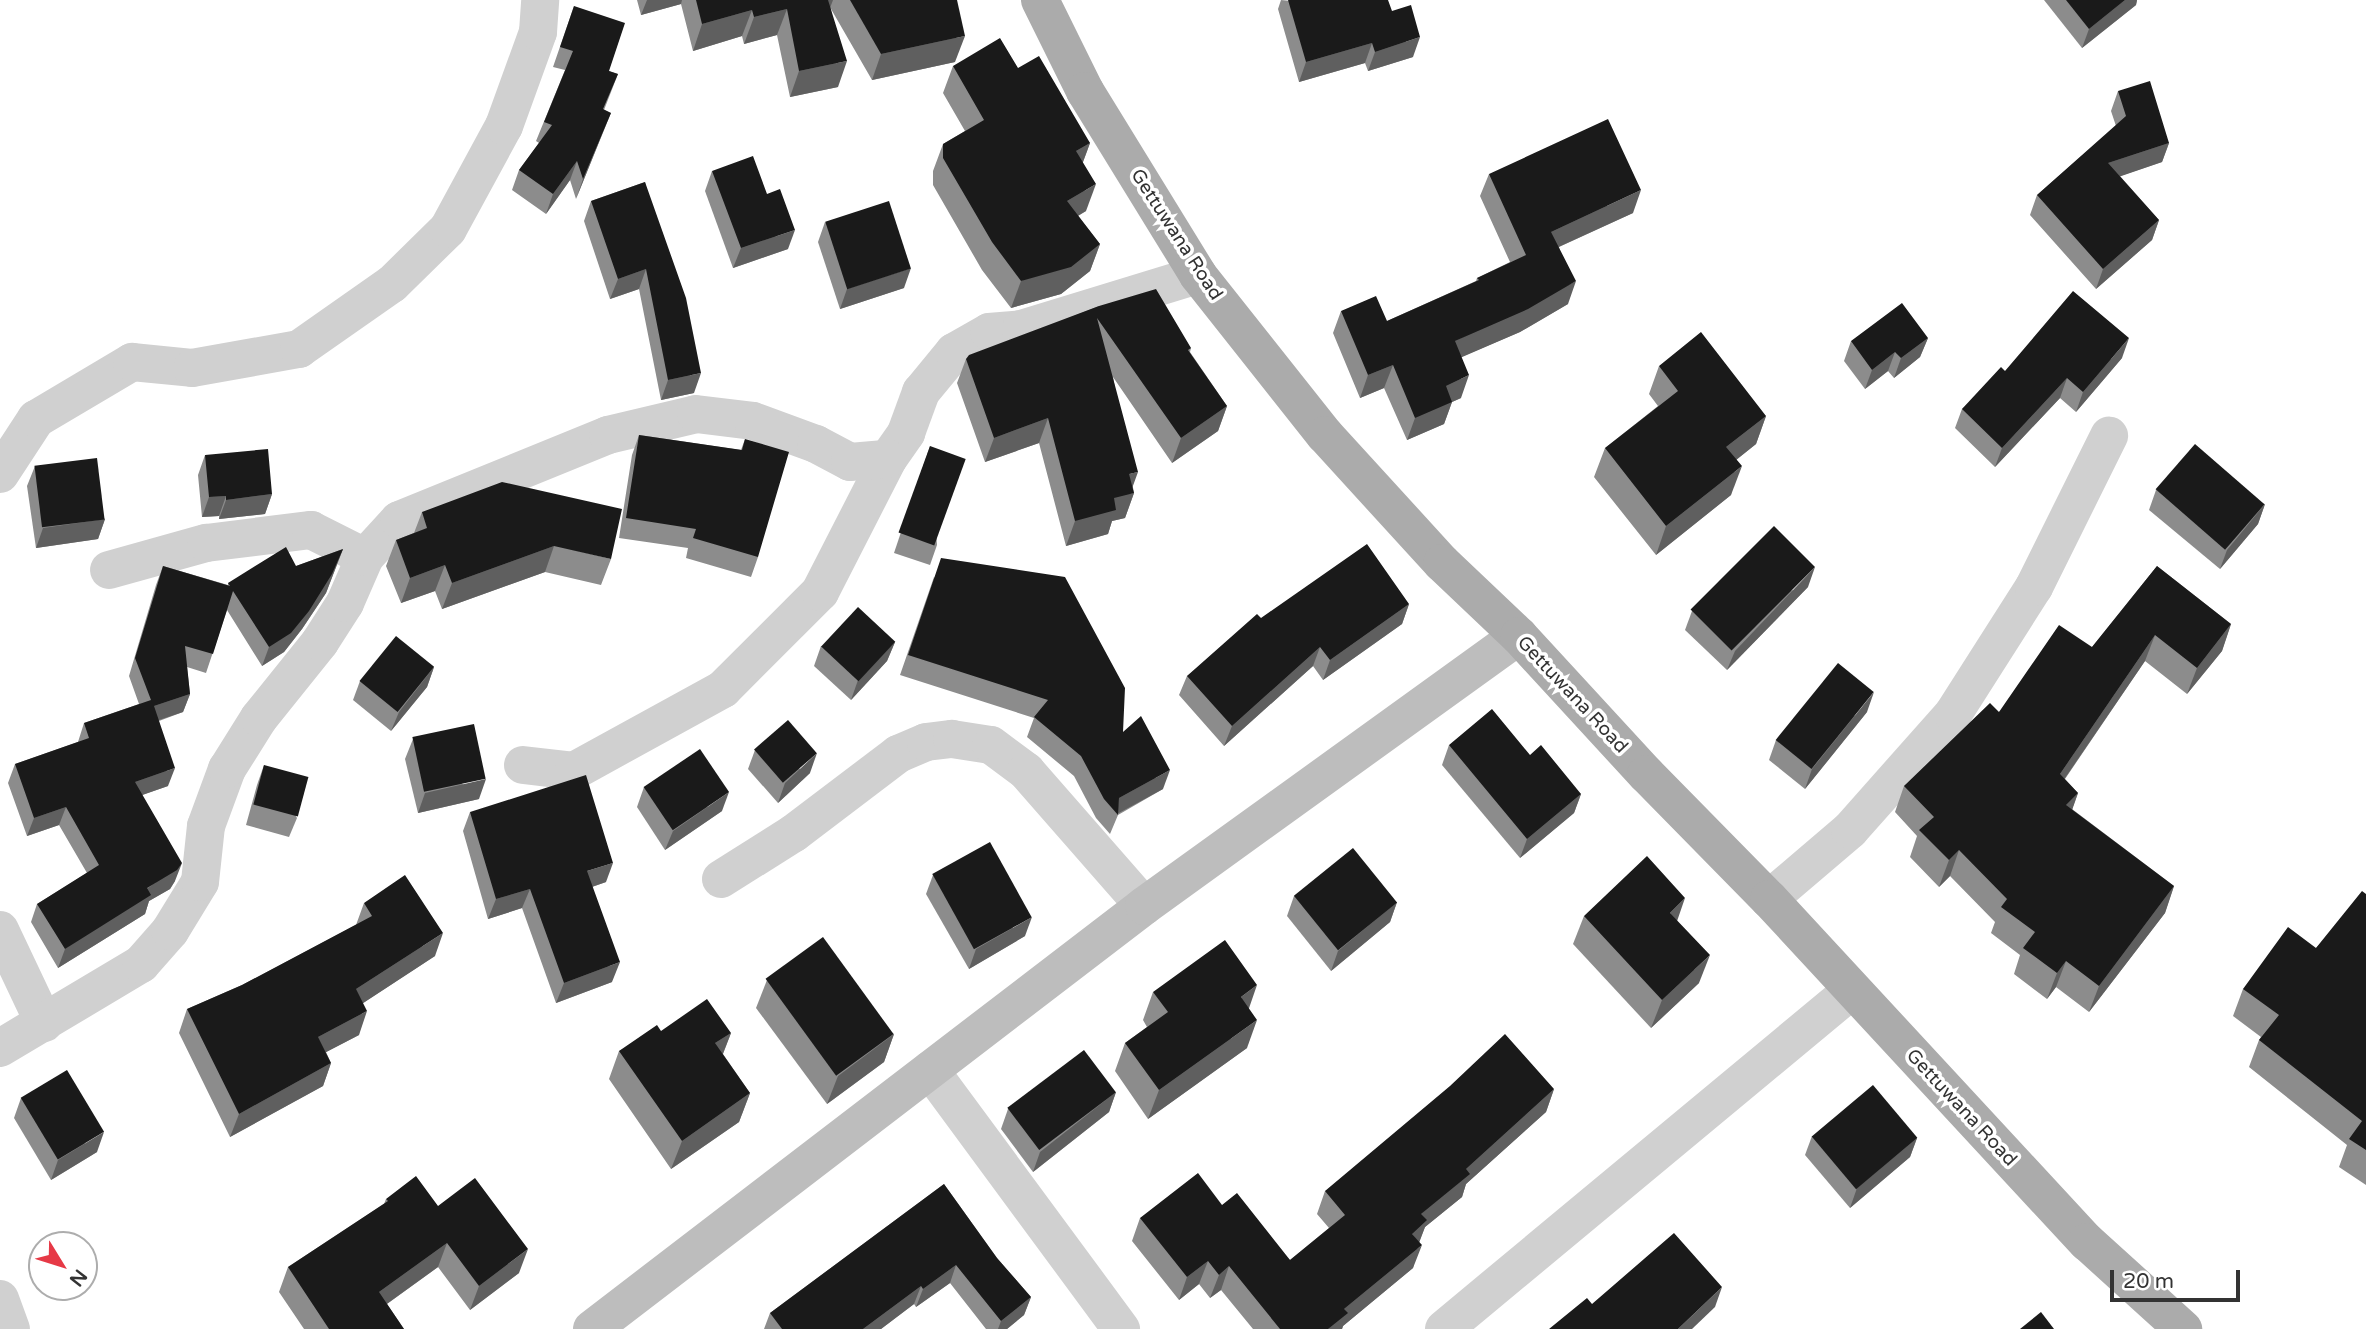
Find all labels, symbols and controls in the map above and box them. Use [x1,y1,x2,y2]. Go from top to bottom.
street label: Gettuwana Road [1125,165,1227,305]
street label: Gettuwana Road [1512,632,1632,758]
street label: Gettuwana Road [1901,1045,2021,1171]
north arrow [28,1231,98,1301]
scale bar [2114,1256,2244,1300]
text: N [65,1265,91,1290]
text: 20 m [2123,1269,2174,1294]

